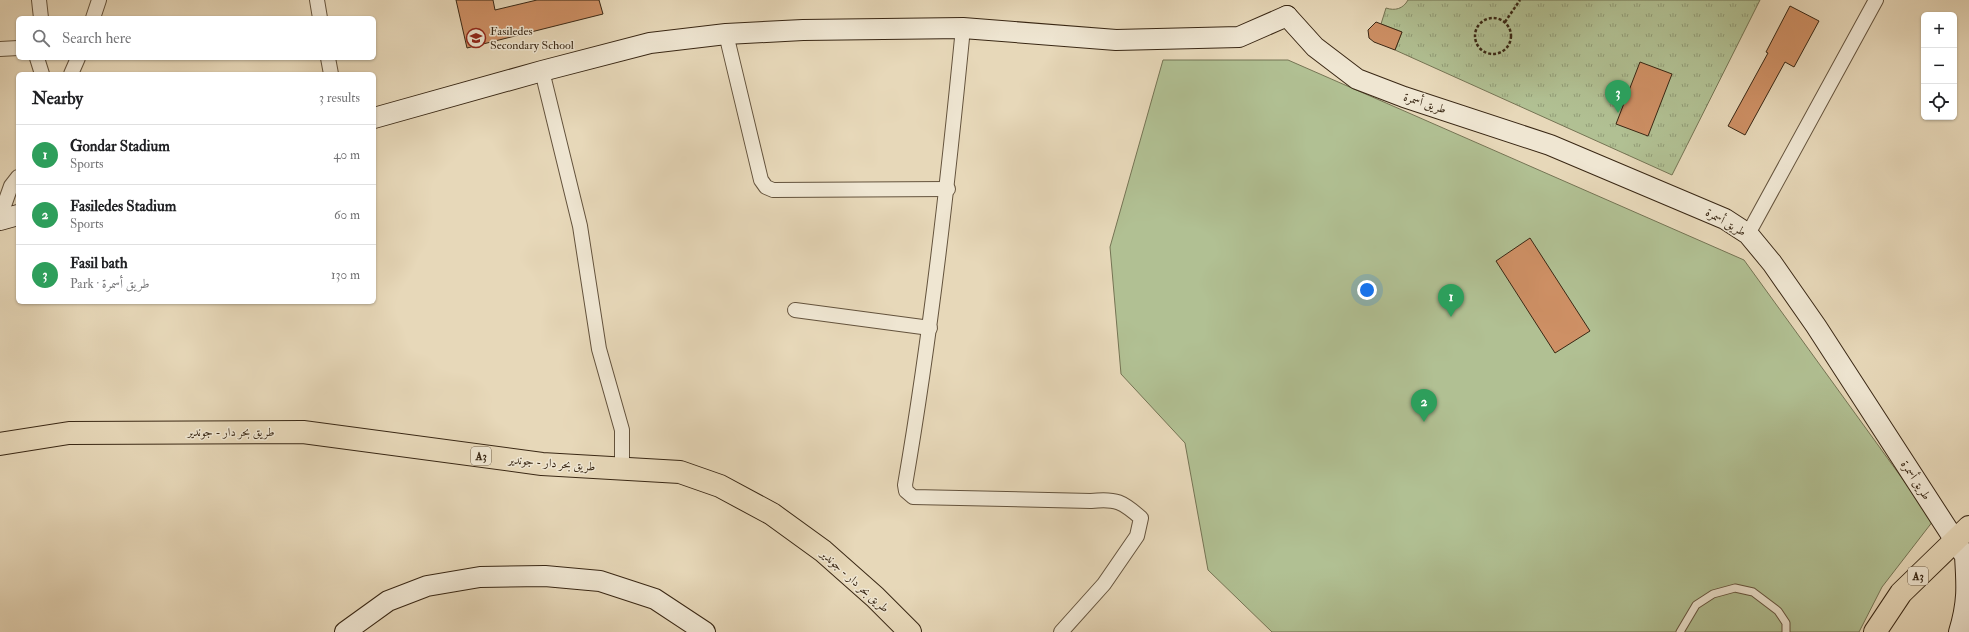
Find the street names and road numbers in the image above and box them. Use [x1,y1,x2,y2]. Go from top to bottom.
street label: طريق أسمرة [1402,89,1449,117]
street label: طريق أسمرة [1703,204,1749,240]
street label: طريق بحر دار - جوندير [185,425,275,440]
road number: A3 [471,447,491,465]
street label: طريق بحر دار - جوندير [506,452,596,475]
street label: طريق أسمرة [1897,457,1935,503]
street label: طريق بحر دار - جوندير [816,545,892,616]
road number: A3 [1908,567,1928,585]

